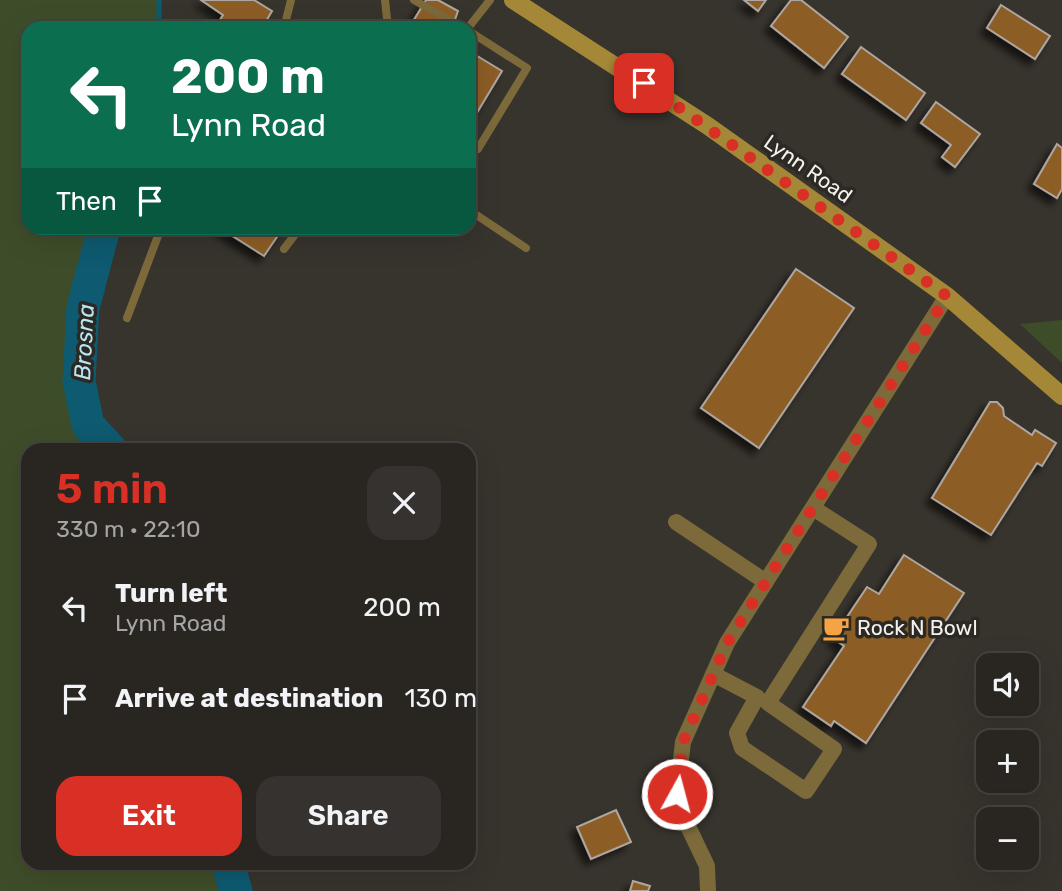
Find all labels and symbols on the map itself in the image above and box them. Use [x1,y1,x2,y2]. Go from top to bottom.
pin [614,53,674,113]
street label: Lynn Road [759,129,857,208]
water label: Brosna [68,303,100,381]
cafe icon: Rock N Bowl [821,613,851,643]
place label: Rock N Bowl [857,615,978,640]
position arrow [640,757,714,831]

